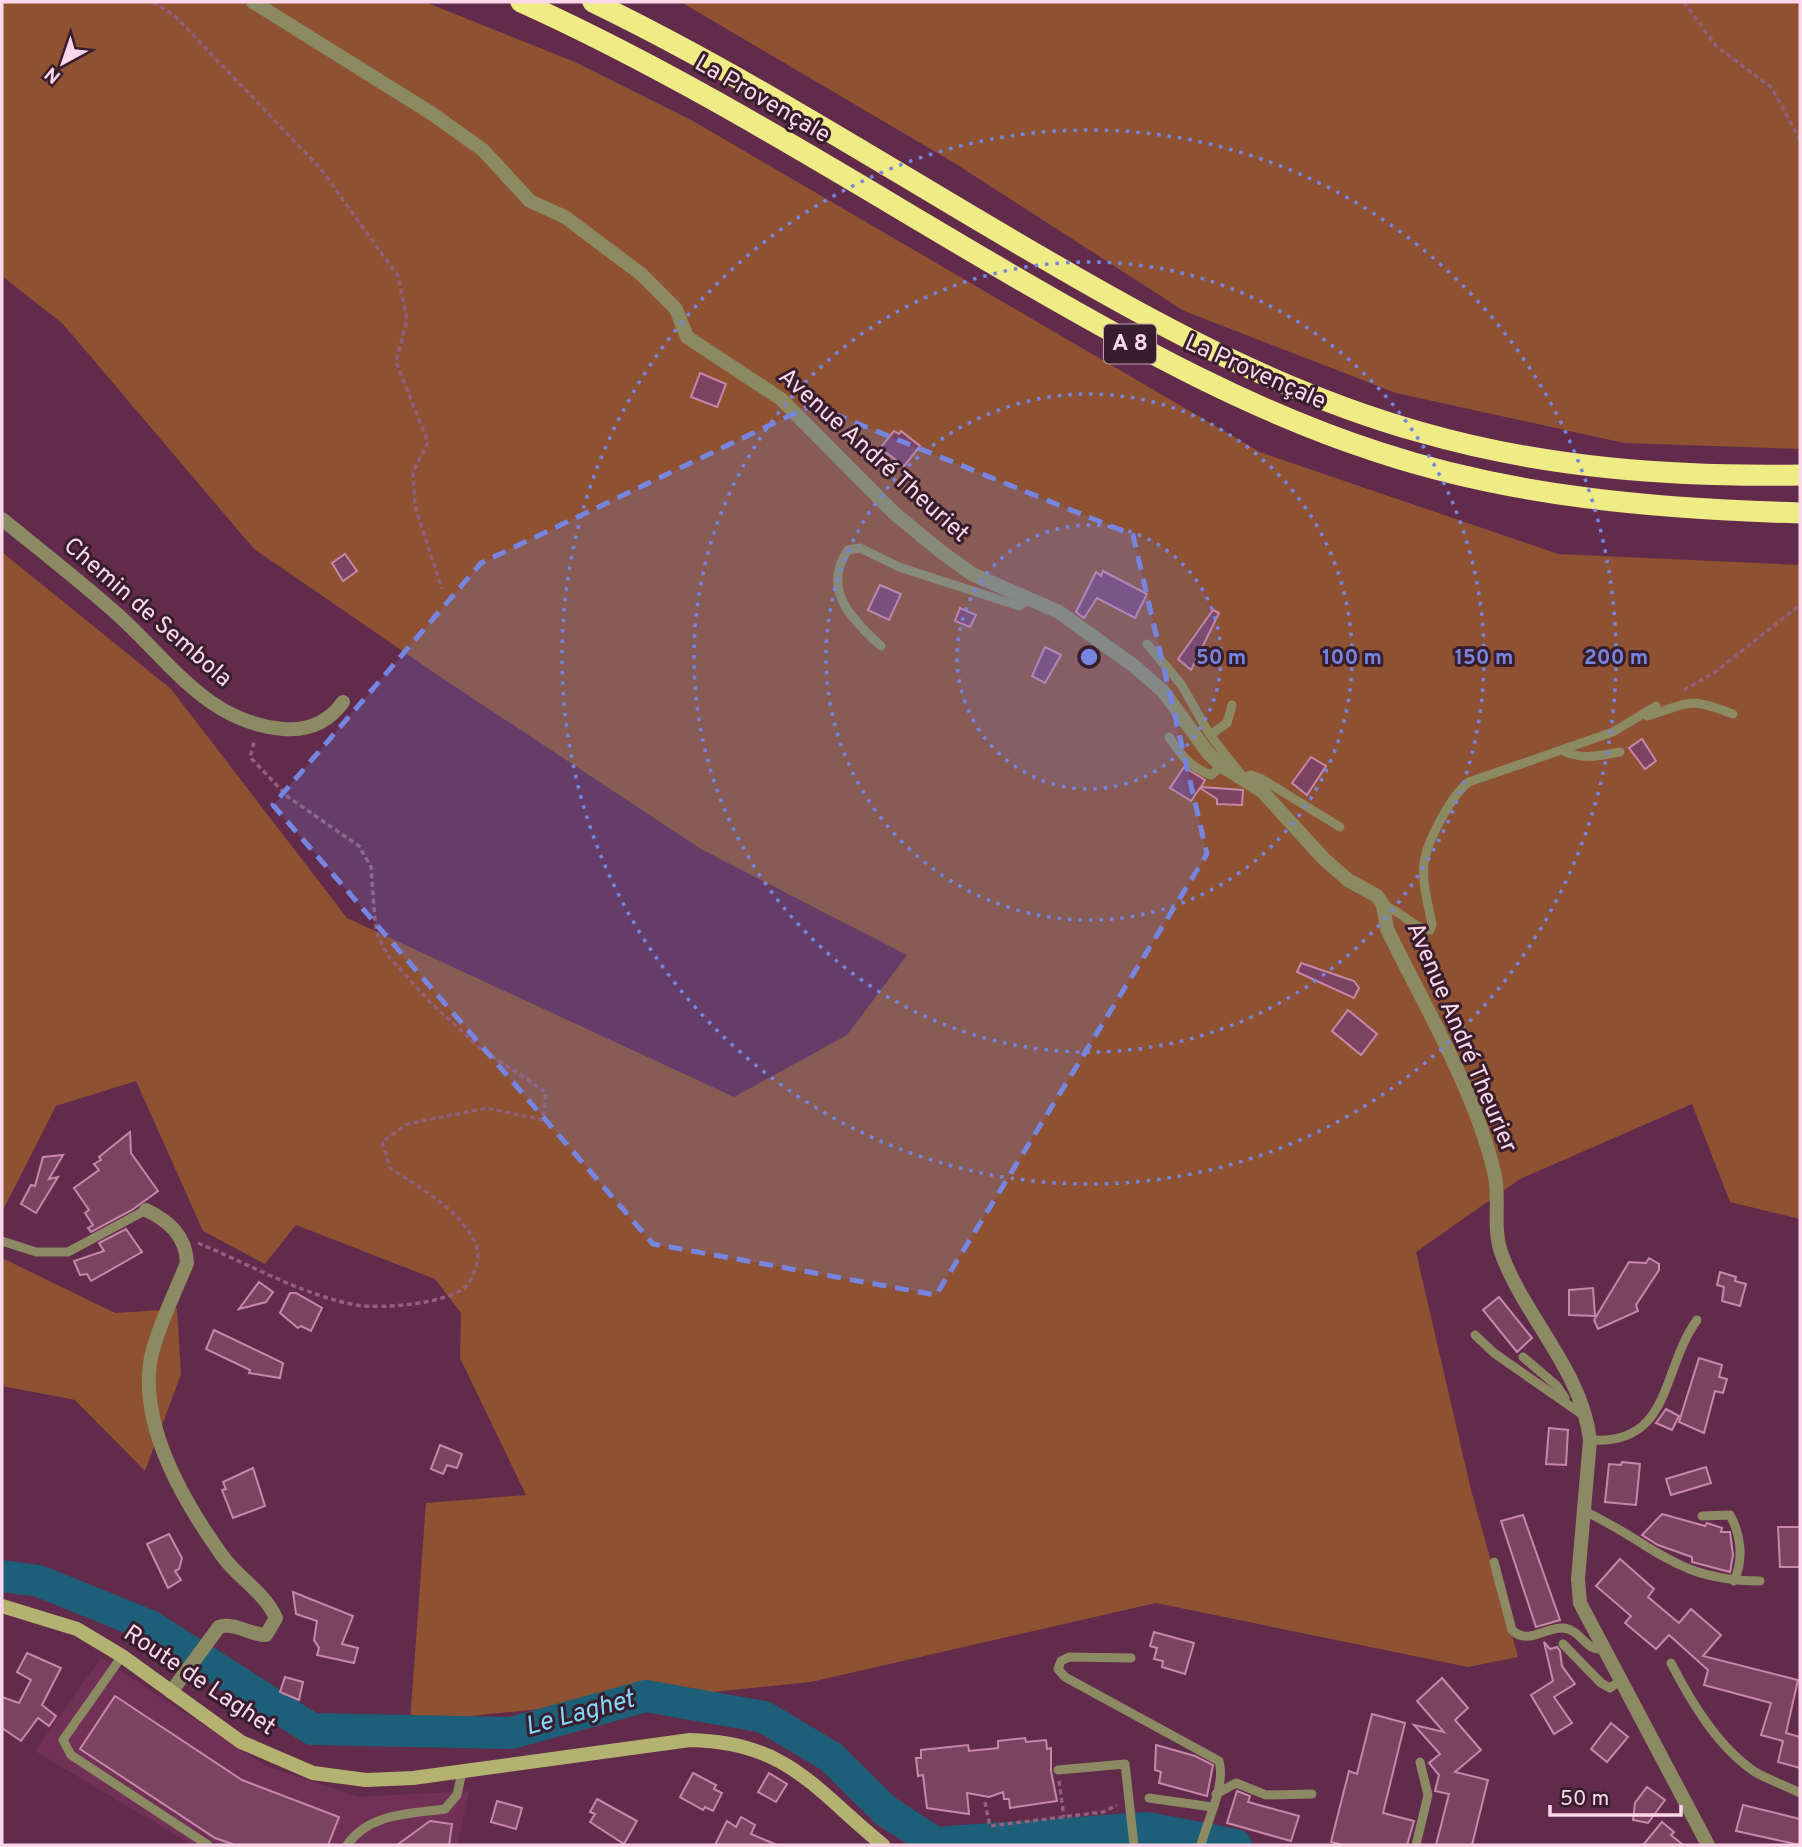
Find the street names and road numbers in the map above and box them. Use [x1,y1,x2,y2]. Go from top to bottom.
street label: La Provençale [689,49,835,151]
road number: A 8 [1104,324,1156,364]
street label: La Provençale [1180,328,1330,418]
street label: Avenue André Theuriet [771,362,975,550]
street label: Chemin de Sembola [56,532,238,694]
street label: Avenue André Theurier [1399,918,1523,1158]
street label: Route de Laghet [117,1619,281,1743]

